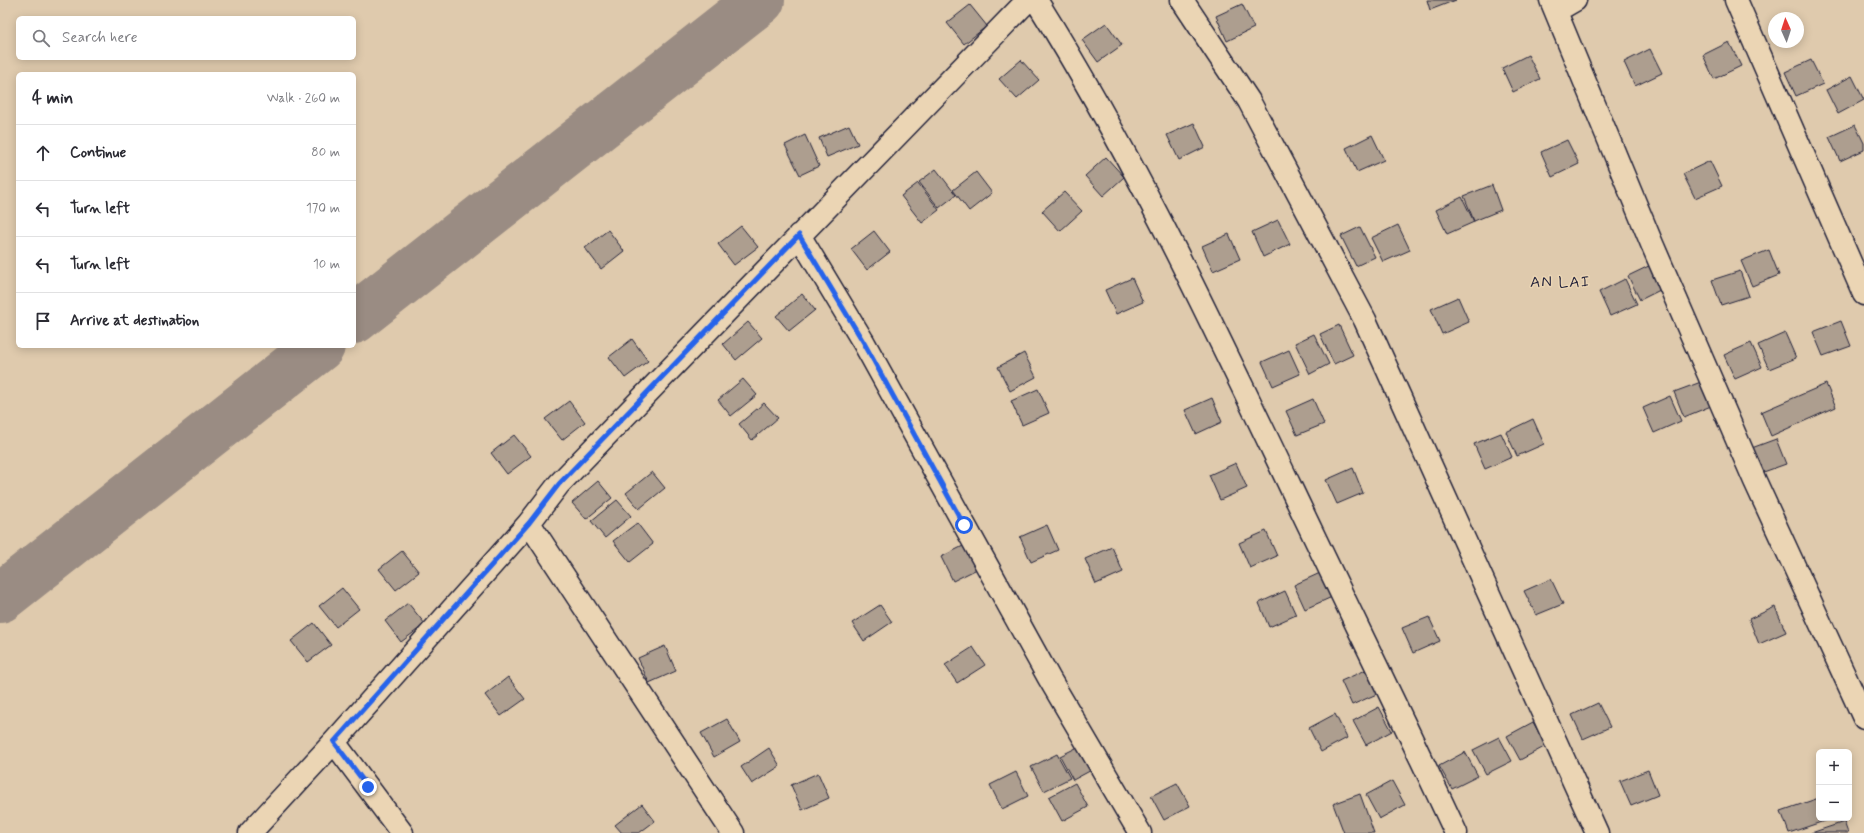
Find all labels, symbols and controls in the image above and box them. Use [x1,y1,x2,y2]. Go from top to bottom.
north arrow [1768,12,1804,48]
search box [16,16,356,60]
icon: search [30,27,52,49]
text: Search here [62,28,138,48]
text: 4 min [32,87,73,109]
text: Walk · 260 m [267,90,340,107]
icon: ahead [32,142,54,164]
text: Continue [70,143,126,163]
text: 80 m [311,144,340,161]
icon: left [32,198,54,220]
text: Turn left [70,199,130,219]
text: 170 m [306,200,340,217]
icon: left [32,254,54,276]
text: Turn left [70,255,130,275]
text: 10 m [313,256,340,273]
district label: AN LAI [1530,272,1590,293]
icon: arrive [32,310,54,332]
text: Arrive at destination [70,311,199,331]
route start [955,516,973,534]
map controls [1816,749,1852,821]
button: + [1816,749,1852,785]
route end [359,778,377,796]
button: − [1816,785,1852,821]

